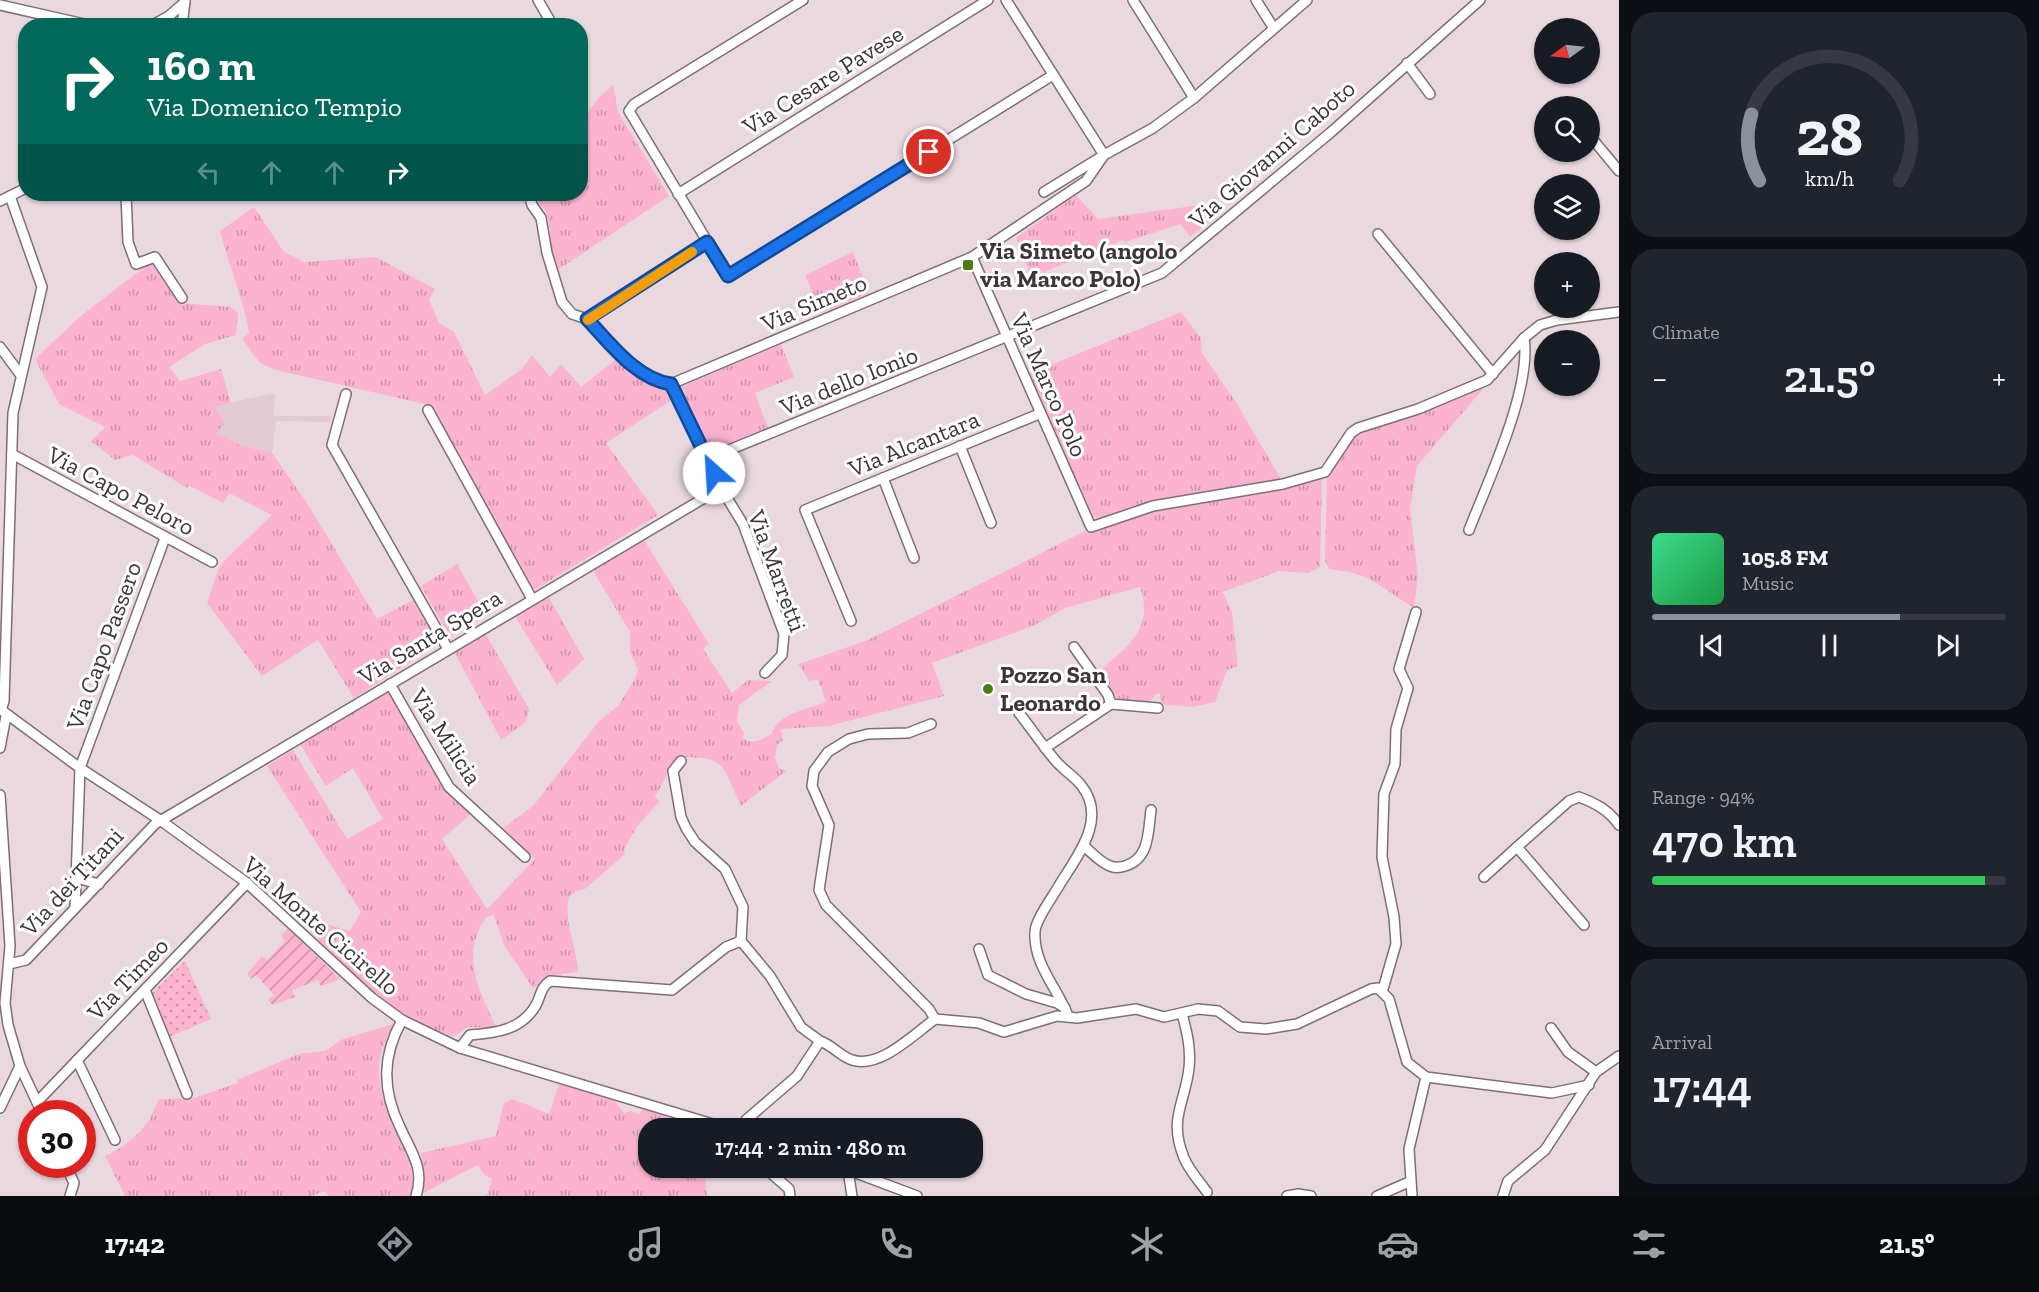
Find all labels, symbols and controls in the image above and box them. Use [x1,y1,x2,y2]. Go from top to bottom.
street label: Via Cesare Pavese [736,18,908,141]
north arrow [1534,18,1600,84]
map controls [1534,18,1600,396]
text: 160 m [147,40,255,91]
icon: right [48,42,126,120]
street label: Via Giovanni Caboto [1182,73,1361,234]
text: Via Domenico Tempio [147,91,402,123]
button: search [1534,96,1600,162]
text: 28 [1795,97,1863,172]
pin [903,126,954,177]
icon: arrive [912,135,945,168]
icon: left [192,156,225,189]
icon: ahead [255,156,288,189]
icon: ahead [318,156,351,189]
icon: right [381,156,414,189]
text: km/h [1805,167,1853,192]
button: layers [1534,174,1600,240]
place label: Via Simeto (angolo via Marco Polo) [980,236,1178,293]
button: + [1534,252,1600,318]
marker: Via Simeto (angolo via Marco Polo) [961,258,975,272]
street label: Via Simeto [756,267,871,338]
street label: Via Marco Polo [1004,307,1094,461]
text: Climate [1652,320,1720,344]
button: − [1534,330,1600,396]
street label: Via dello Ionio [775,340,922,422]
text: 21.5° [1784,350,1876,404]
text: − [1652,358,1667,397]
text: + [1992,358,2006,397]
street label: Via Alcantara [843,404,984,483]
street label: Via Capo Peloro [42,439,200,542]
position arrow [682,441,746,505]
street label: Via Marretti [742,505,813,636]
text: 105.8 FM [1742,544,1828,571]
street label: Via Capo Passero [59,558,147,735]
text: Music [1742,571,1794,595]
street label: Via Santa Spera [352,582,507,691]
icon: previous [1695,629,1728,662]
icon: pause [1813,629,1846,662]
icon: next [1931,629,1964,662]
place label: Pozzo San Leonardo [1000,660,1106,717]
street label: Via Milicia [404,682,489,791]
marker: Pozzo San Leonardo [981,682,995,696]
text: Range · 94% [1652,785,1754,809]
text: 470 km [1652,815,1797,869]
street label: Via dei Titani [13,821,129,943]
street label: Via Monte Cicirello [236,849,405,1001]
street label: Via Timeo [80,931,174,1027]
text: Arrival [1652,1030,1712,1054]
text: 17:44 [1652,1060,1752,1114]
speed limit sign: 30 [18,1100,96,1178]
text: 17:44 · 2 min · 480 m [715,1134,906,1161]
icon: directions [374,1223,416,1265]
icon: music [625,1223,667,1265]
icon: phone [875,1223,917,1265]
icon: climate [1126,1223,1168,1265]
icon: car [1377,1223,1419,1265]
icon: filters [1628,1223,1670,1265]
text: 17:42 [104,1228,165,1260]
text: 21.5° [1879,1228,1934,1260]

